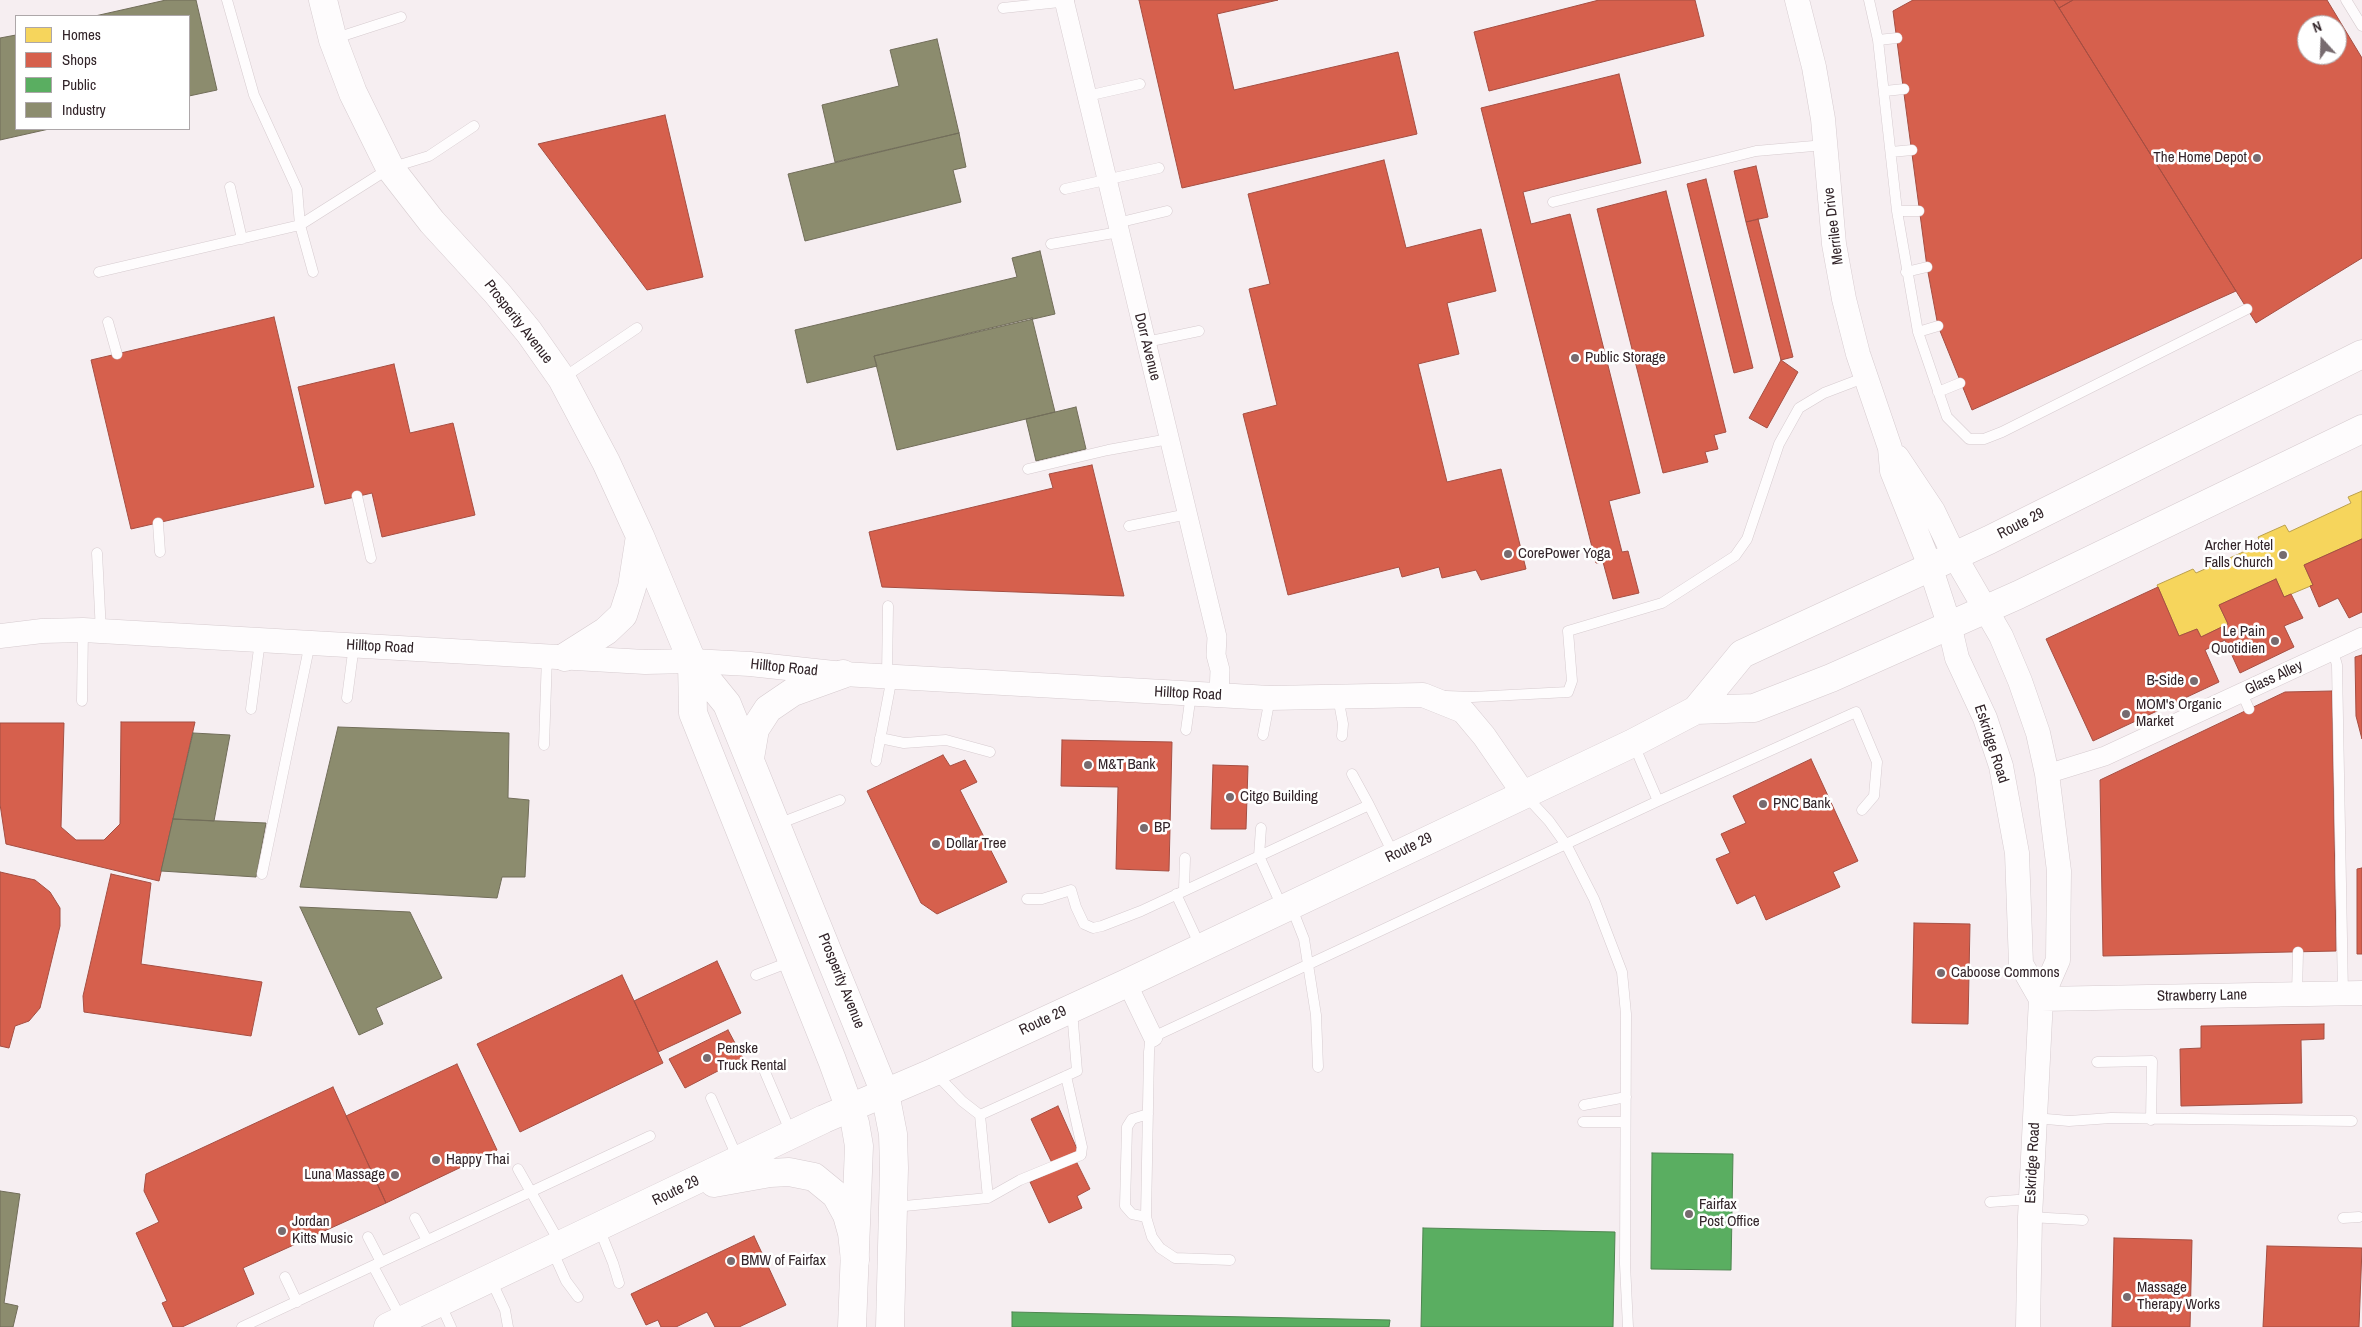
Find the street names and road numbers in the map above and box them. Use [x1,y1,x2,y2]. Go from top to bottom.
street label: Merrilee Drive [1820,186,1848,266]
street label: Prosperity Avenue [480,277,556,367]
street label: Dorr Avenue [1130,311,1164,383]
street label: Route 29 [1995,505,2047,543]
street label: Hilltop Road [346,636,414,658]
street label: Hilltop Road [749,656,819,680]
street label: Glass Alley [2242,657,2306,699]
street label: Hilltop Road [1154,683,1222,705]
street label: Eskridge Road [1970,703,2012,785]
street label: Route 29 [1383,829,1435,867]
street label: Prosperity Avenue [814,931,868,1031]
street label: Strawberry Lane [2157,986,2247,1006]
street label: Route 29 [1017,1002,1069,1040]
street label: Eskridge Road [2022,1122,2044,1204]
street label: Route 29 [650,1172,702,1210]

